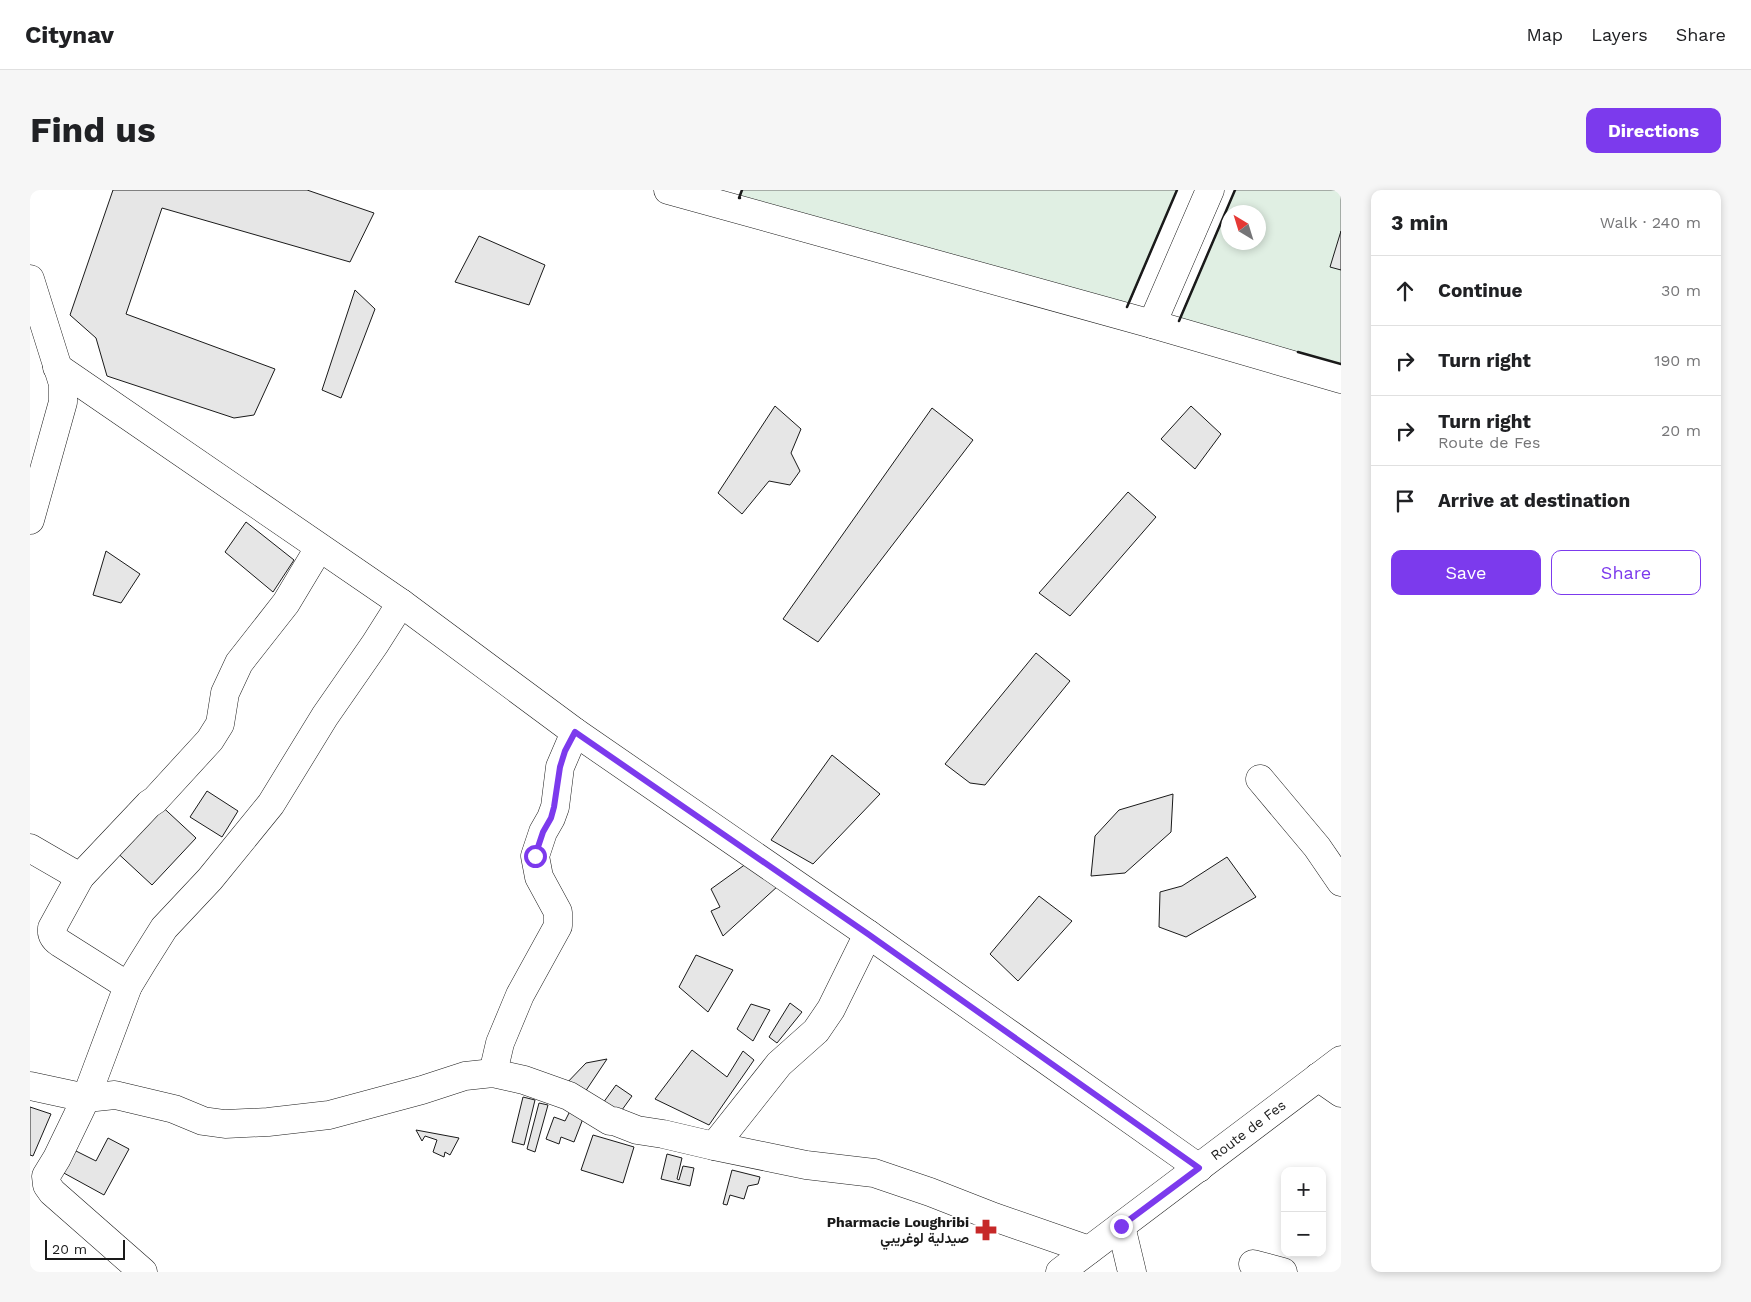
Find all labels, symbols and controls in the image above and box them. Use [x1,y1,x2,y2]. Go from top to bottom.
text: Citynav [25,21,114,49]
text: Map [1526,24,1563,45]
text: Layers [1591,24,1648,45]
text: Share [1676,24,1726,45]
button: Directions [1586,108,1721,153]
text: Find us [30,109,156,151]
north arrow [1221,205,1266,250]
text: 3 min [1391,210,1448,235]
text: Walk · 240 m [1600,213,1701,232]
icon: ahead [1391,277,1419,305]
text: Continue [1438,279,1522,302]
text: 30 m [1661,281,1701,300]
icon: right [1391,347,1419,375]
text: Turn right [1438,349,1531,372]
text: 190 m [1654,351,1701,370]
text: Turn right [1438,410,1531,433]
icon: right [1391,417,1419,445]
text: 20 m [1661,421,1701,440]
text: Route de Fes [1438,433,1541,452]
icon: arrive [1391,487,1419,515]
text: Arrive at destination [1438,489,1630,512]
button: Save [1391,550,1541,595]
button: Share [1551,550,1701,595]
route start [524,845,547,868]
street label: Route de Fes [1207,1097,1289,1163]
map controls [1281,1167,1326,1257]
button: + [1281,1167,1326,1212]
button: − [1281,1212,1326,1257]
place label: Pharmacie Loughribi صيدلية لوغريبي [827,1214,969,1250]
route end [1110,1215,1133,1238]
pharmacy icon: Pharmacie Loughribi صيدلية لوغريبي [973,1217,999,1243]
scale bar [45,1237,125,1260]
text: 20 m [52,1241,87,1257]

